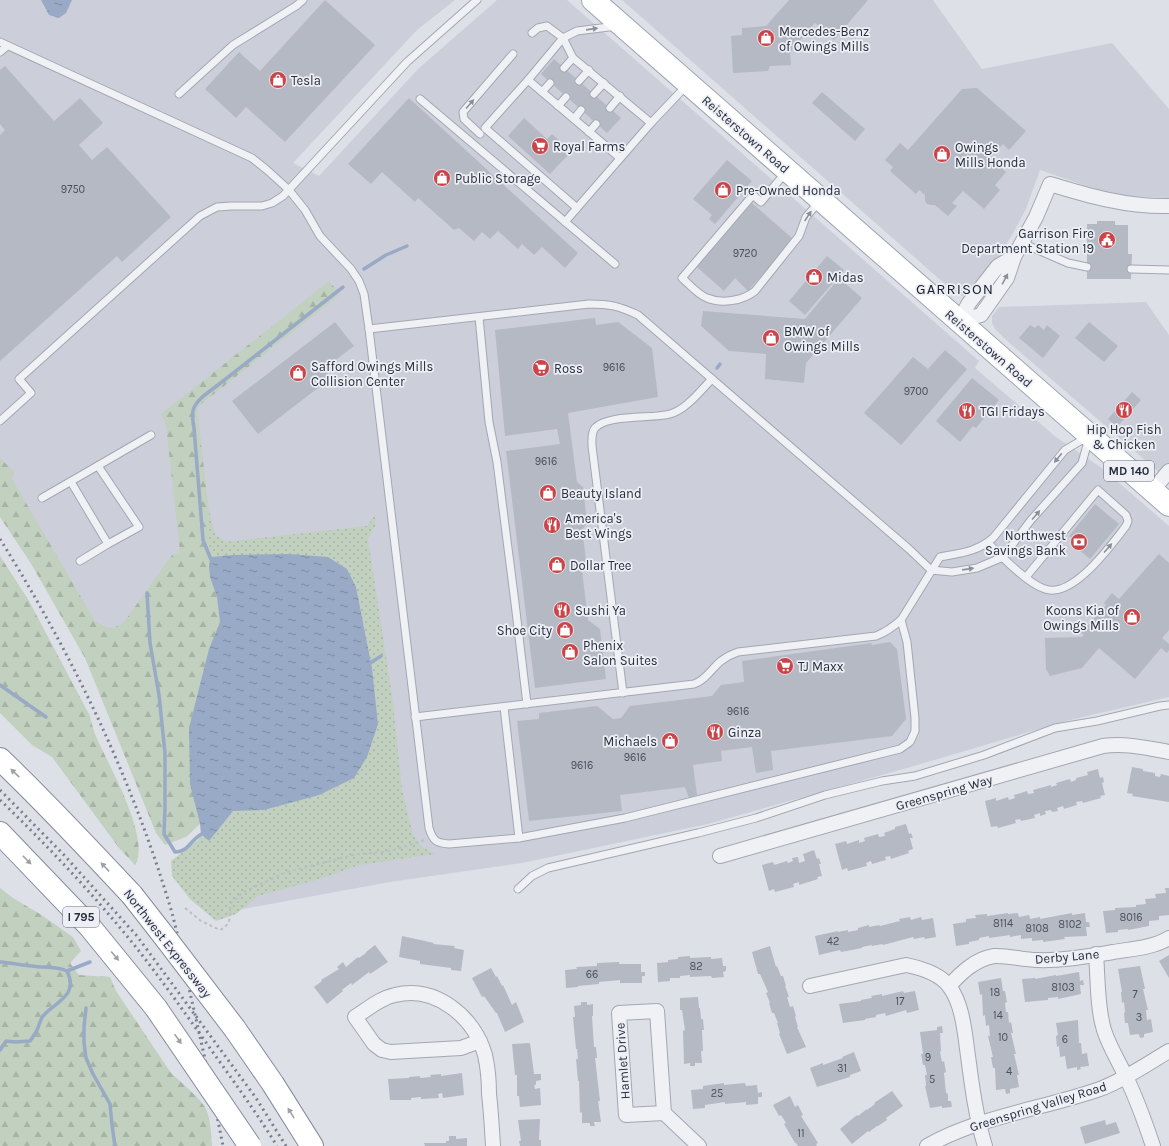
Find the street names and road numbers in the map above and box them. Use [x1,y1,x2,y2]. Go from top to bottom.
street label: Reisterstown Road [699,92,792,176]
street label: Reisterstown Road [942,306,1035,390]
road number: MD 140 [1104,461,1154,481]
street label: Greenspring Way [894,771,994,813]
street label: Northwest Expressway [121,886,215,1001]
road number: I 795 [63,907,99,927]
street label: Derby Lane [1034,946,1100,967]
street label: Hamlet Drive [612,1022,633,1100]
street label: Greenspring Valley Road [968,1078,1109,1135]

